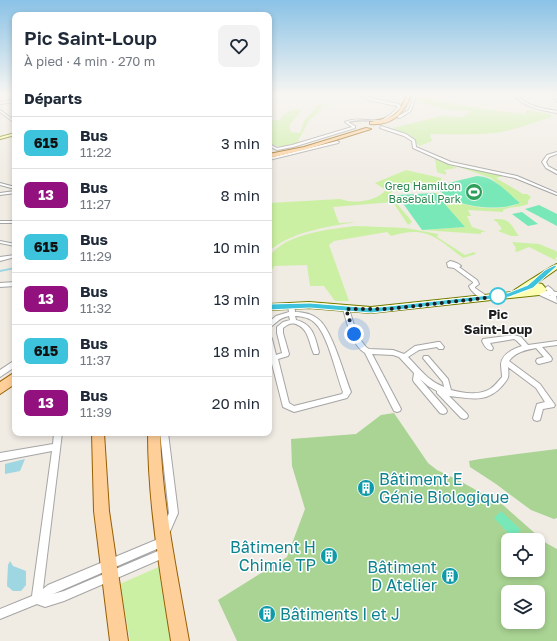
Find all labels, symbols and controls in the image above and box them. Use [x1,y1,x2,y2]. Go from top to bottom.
button: heart [218,25,260,67]
text: Pic Saint-Loup [24,26,157,49]
text: À pied · 4 min · 270 m [24,53,155,69]
text: Départs [24,89,82,107]
text: Bus [80,126,108,144]
text: 615 [34,134,58,151]
text: 3 min [221,134,260,152]
text: 11:22 [80,144,112,160]
text: Bus [80,178,108,196]
place label: Greg Hamilton Baseball Park [385,179,461,205]
sports icon: Greg Hamilton Baseball Park [464,182,484,202]
text: 13 [38,186,54,203]
text: 8 min [221,186,260,204]
text: 11:27 [80,196,111,212]
text: Bus [80,230,108,248]
text: 615 [34,238,58,255]
text: 10 min [213,238,260,256]
text: 11:29 [80,248,112,264]
text: Bus [80,282,108,300]
marker: Pic Saint-Loup [489,287,507,305]
text: 13 [38,290,54,307]
text: 13 min [214,290,260,308]
text: 11:32 [80,300,112,316]
place label: Pic Saint-Loup [464,306,532,337]
your location [344,324,364,344]
text: Bus [80,334,108,352]
text: 615 [34,342,58,359]
text: 18 min [213,342,260,360]
text: 11:37 [80,352,111,368]
text: Bus [80,386,108,404]
text: 13 [38,394,54,411]
text: 20 min [212,394,260,412]
text: 11:39 [80,404,112,420]
place label: Bâtiment E Génie Biologique [379,469,509,507]
building icon: Bâtiment E Génie Biologique [356,478,376,498]
map controls [501,533,545,629]
button: locate [501,533,545,577]
place label: Bâtiment H Chimie TP [230,537,316,575]
building icon: Bâtiment H Chimie TP [319,546,339,566]
place label: Bâtiment D Atelier [367,557,437,595]
building icon: Bâtiment D Atelier [440,566,460,586]
button: layers [501,585,545,629]
building icon: Bâtiments I et J [257,604,277,624]
place label: Bâtiments I et J [280,604,400,624]

